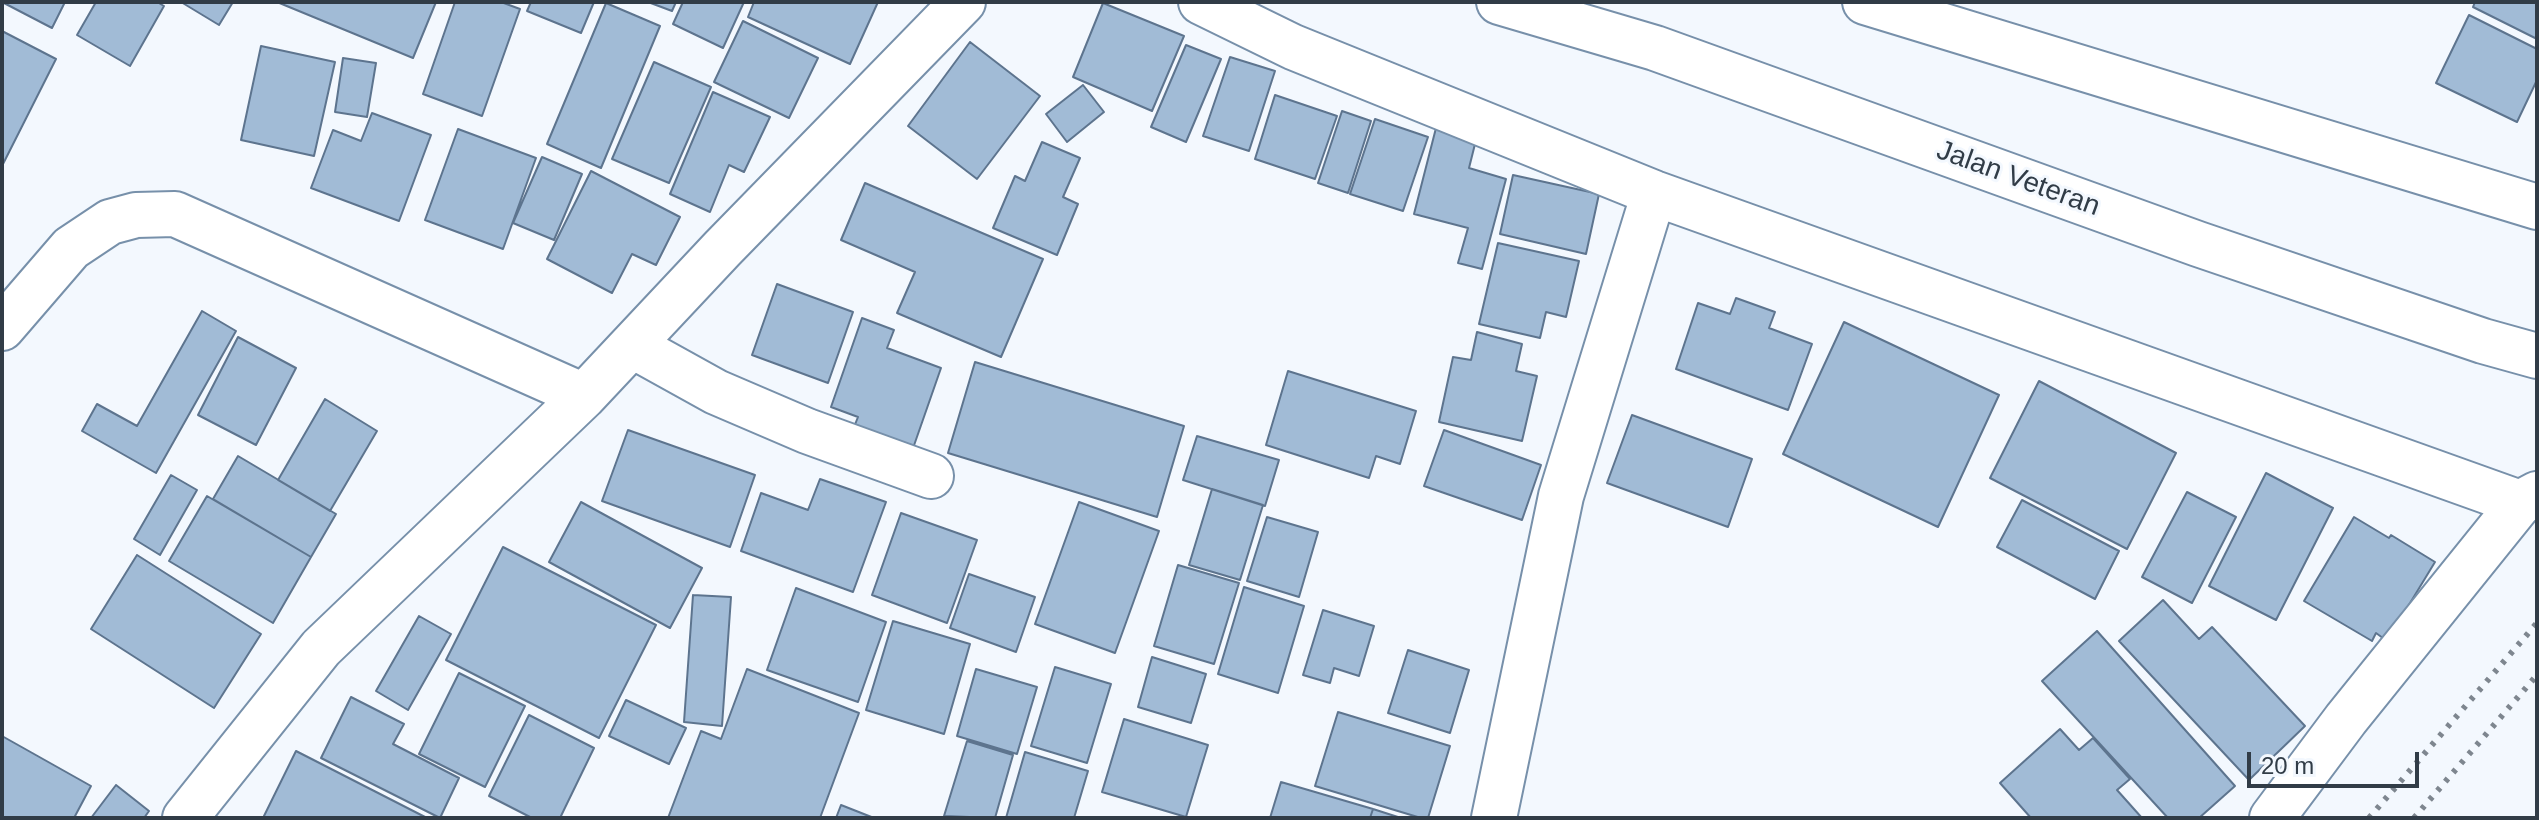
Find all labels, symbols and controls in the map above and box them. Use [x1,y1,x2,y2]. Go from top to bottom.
street label: Jalan Veteran [1932,134,2104,224]
scale bar [2251,736,2423,786]
text: 20 m [2261,752,2314,779]

